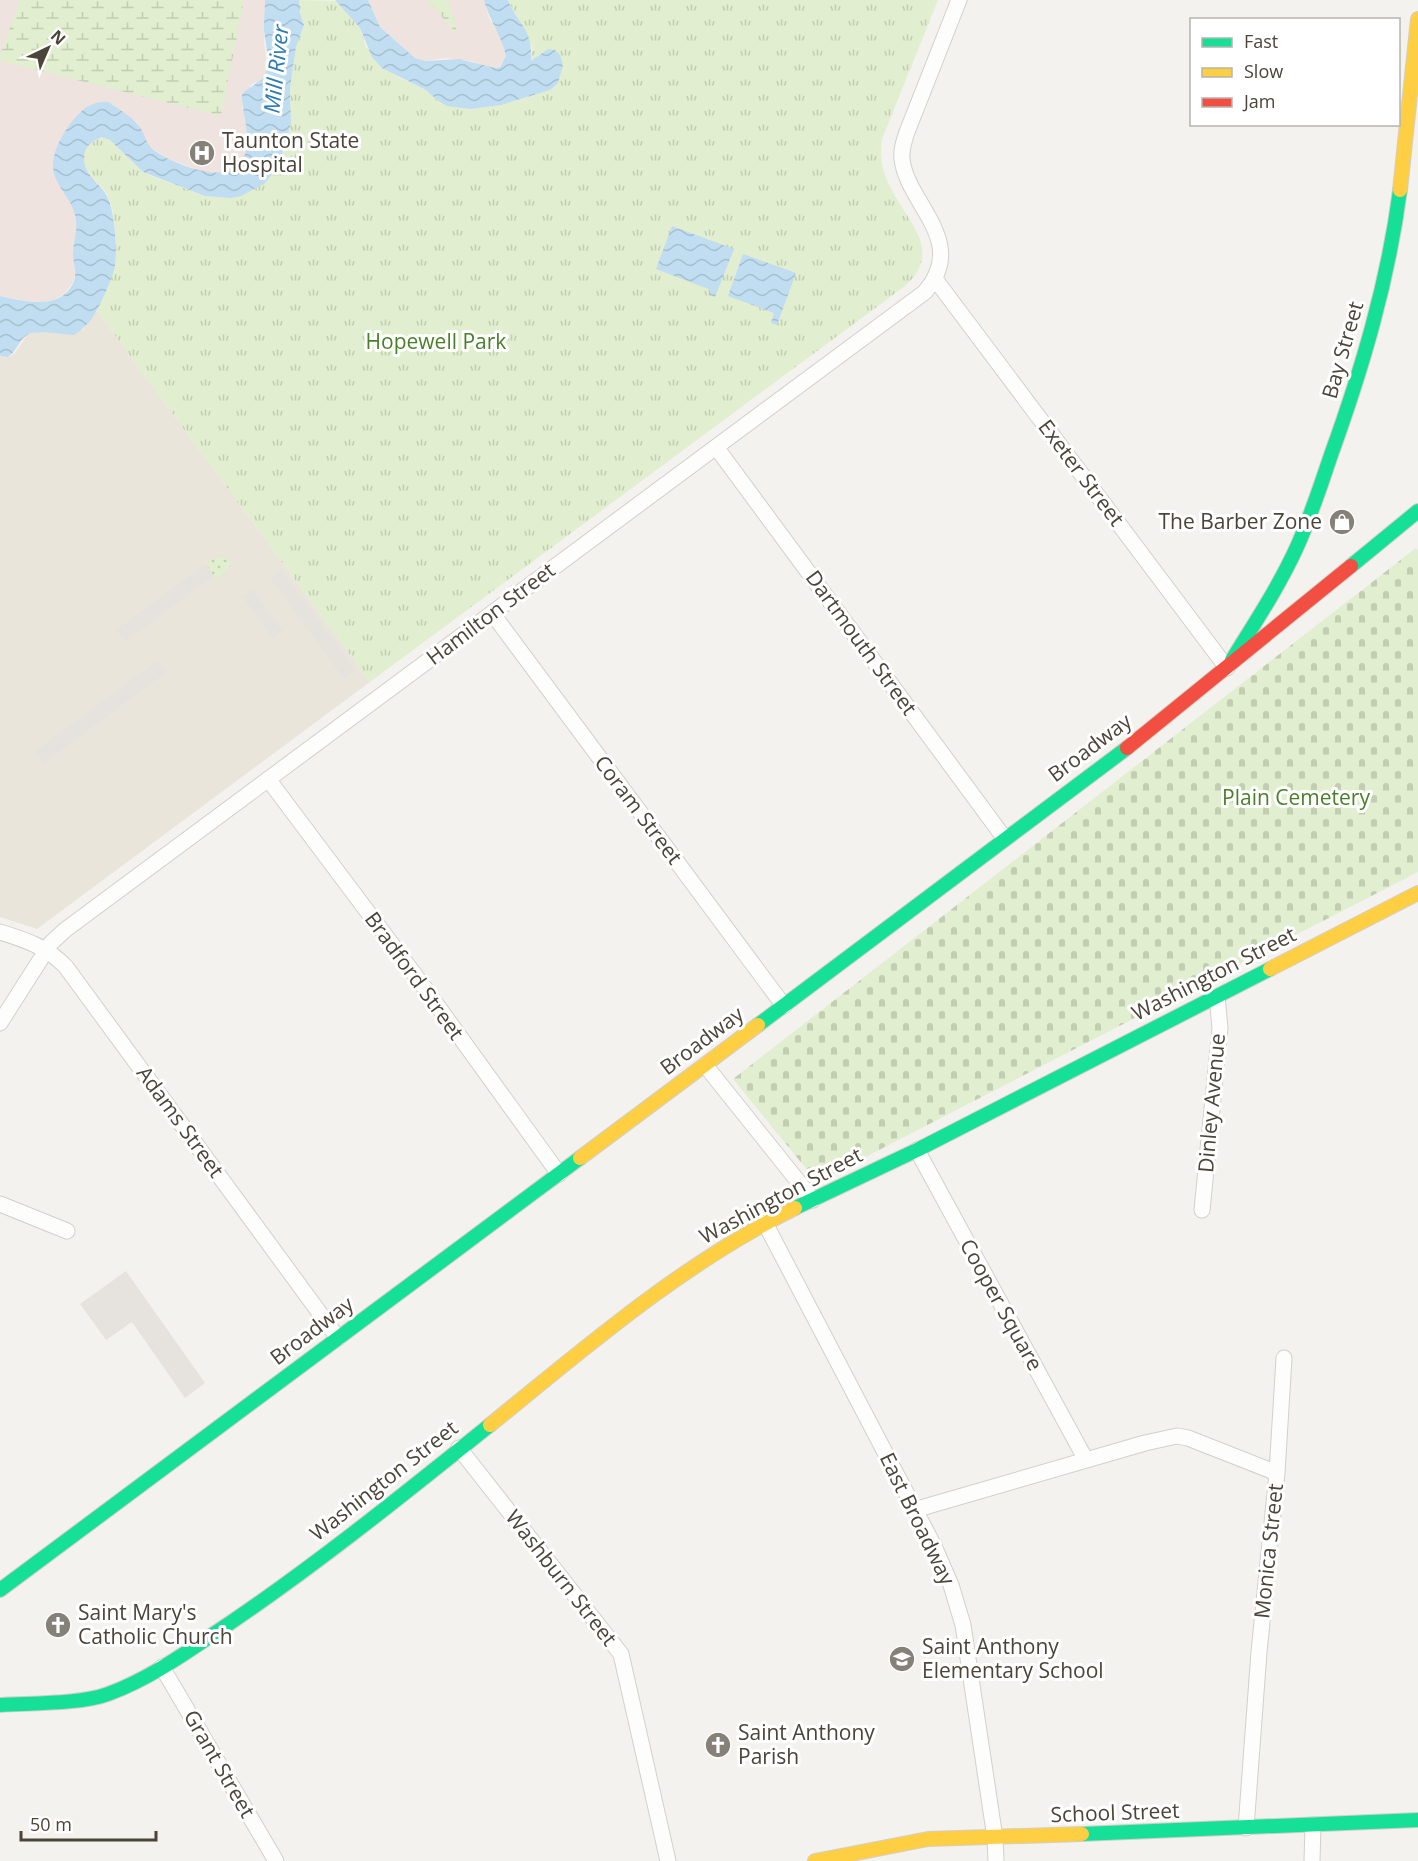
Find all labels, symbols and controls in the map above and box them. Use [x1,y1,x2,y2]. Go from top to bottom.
north arrow [18,18,78,78]
legend [1190,18,1400,126]
water label: Mill River [255,22,295,115]
text: N [46,25,71,50]
text: Fast [1244,29,1278,53]
text: Slow [1244,59,1283,83]
text: Jam [1242,89,1276,113]
place label: Taunton State Hospital [222,126,359,178]
hospital icon: Taunton State Hospital [187,138,217,168]
street label: Bay Street [1315,298,1369,402]
park label: Hopewell Park [366,327,506,355]
street label: Exeter Street [1033,413,1131,531]
place label: The Barber Zone [1158,507,1322,535]
shop icon: The Barber Zone [1327,507,1357,537]
street label: Hamilton Street [420,556,560,671]
street label: Dartmouth Street [800,564,924,720]
street label: Broadway [1042,706,1137,788]
street label: Coram Street [589,749,689,870]
park label: Plain Cemetery [1222,783,1370,811]
street label: Bradford Street [359,906,471,1045]
street label: Washington Street [1127,920,1300,1027]
street label: Broadway [654,999,749,1081]
street label: Dinley Avenue [1191,1032,1231,1174]
street label: Adams Street [131,1060,231,1183]
street label: Washington Street [694,1140,867,1250]
street label: Cooper Square [954,1234,1050,1375]
street label: Broadway [264,1289,359,1371]
street label: Washington Street [304,1414,463,1547]
street label: East Broadway [874,1448,962,1590]
street label: Monica Street [1247,1482,1289,1620]
street label: Washburn Street [500,1504,624,1651]
place label: Saint Mary's Catholic Church [78,1598,233,1650]
church icon: Saint Mary's Catholic Church [43,1610,73,1640]
place label: Saint Anthony Elementary School [922,1632,1104,1684]
school or university icon: Saint Anthony Elementary School [887,1644,917,1674]
street label: Grant Street [178,1705,262,1822]
place label: Saint Anthony Parish [738,1718,875,1770]
church icon: Saint Anthony Parish [703,1730,733,1760]
street label: School Street [1050,1796,1180,1828]
scale bar [21,1804,156,1842]
text: 50 m [30,1812,72,1836]

